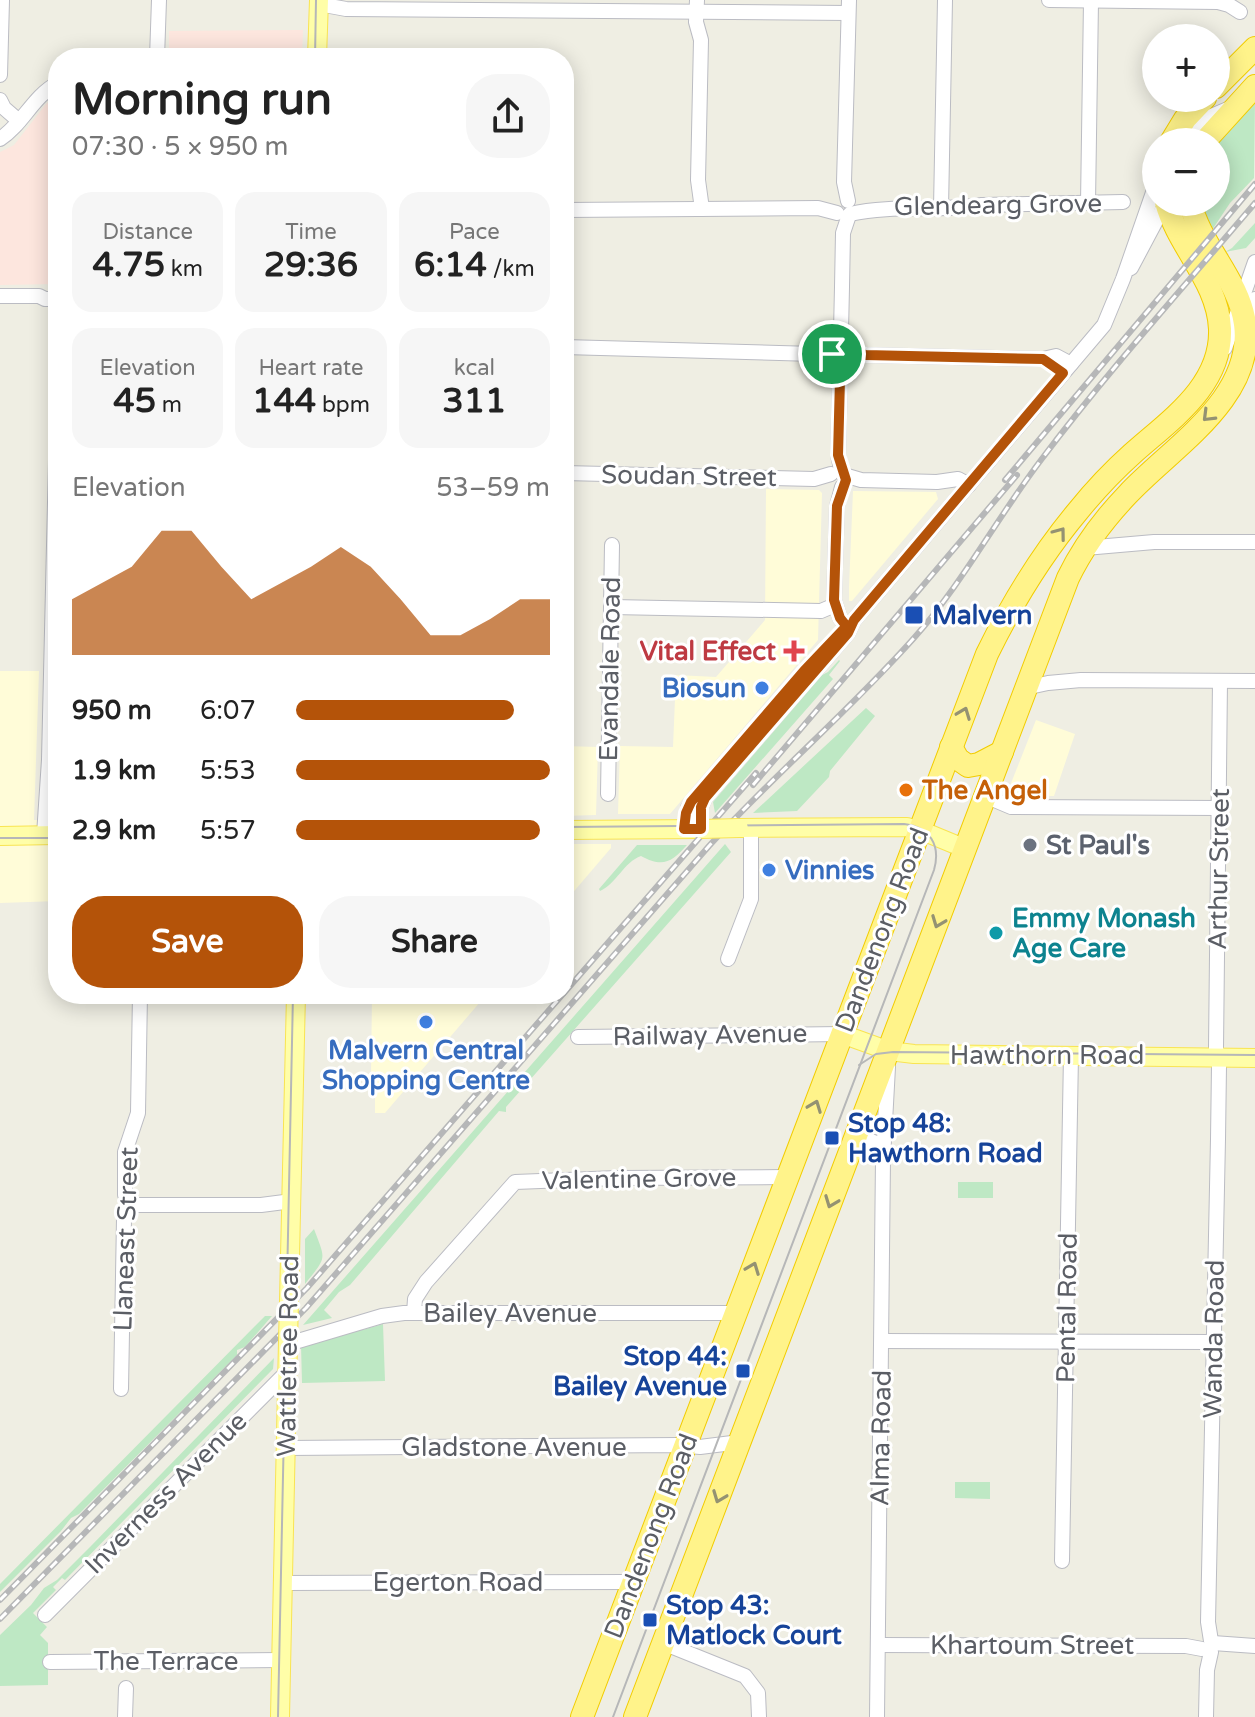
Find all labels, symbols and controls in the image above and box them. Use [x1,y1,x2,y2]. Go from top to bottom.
map controls [1142,24,1230,216]
button: + [1142,24,1230,112]
text: Morning run [72,74,332,127]
button: share [466,74,550,158]
button: − [1142,128,1230,216]
text: 07:30 · 5 × 950 m [72,131,288,162]
street label: Glendearg Grove [894,188,1102,222]
text: Distance [102,219,193,245]
text: Time [285,219,337,245]
text: Pace [449,219,500,245]
text: 4.75 [92,245,165,286]
text: 29:36 [264,245,358,286]
text: 6:14 [414,245,487,286]
text: km [165,256,203,282]
text: /km [487,256,535,282]
pin [798,320,866,388]
icon: arrive [810,332,854,376]
text: Elevation [100,355,196,381]
text: Heart rate [259,355,363,381]
text: kcal [454,355,495,381]
text: 45 [113,381,156,422]
text: 144 [252,381,316,422]
text: 311 [442,381,506,422]
text: m [156,392,182,418]
text: bpm [316,392,370,418]
one-way arrow [1203,407,1217,421]
street label: Soudan Street [601,459,777,493]
text: Elevation [72,472,186,503]
text: 53–59 m [436,472,550,503]
one-way arrow [1051,527,1065,542]
street label: Evandale Road [593,576,627,762]
place label: Malvern [932,600,1032,631]
marker: Malvern [903,604,925,626]
place label: Vital Effect [640,636,776,667]
marker: Vital Effect [783,640,805,662]
place label: Biosun [662,673,746,704]
marker: Biosun [753,679,771,697]
text: 950 m [72,695,152,726]
text: 6:07 [200,695,256,726]
one-way arrow [954,707,971,721]
text: 1.9 km [72,755,156,786]
text: 5:53 [200,755,256,786]
place label: The Angel [921,775,1048,806]
marker: The Angel [897,781,915,799]
street label: Arthur Street [1202,788,1236,950]
text: 2.9 km [72,815,156,846]
text: 5:57 [200,815,256,846]
street label: Dandenong Road [829,823,935,1037]
place label: St Paul's [1046,830,1150,861]
marker: St Paul's [1021,836,1039,854]
place label: Vinnies [785,855,875,886]
marker: Vinnies [760,861,778,879]
button: Save [72,896,303,988]
button: Share [319,896,550,988]
place label: Emmy Monash Age Care [1012,903,1196,964]
one-way arrow [931,914,948,928]
marker: Emmy Monash Age Care [987,924,1005,942]
marker: Malvern Central Shopping Centre [417,1013,435,1031]
street label: Railway Avenue [612,1018,808,1052]
place label: Malvern Central Shopping Centre [322,1035,530,1096]
street label: Hawthorn Road [950,1040,1144,1071]
one-way arrow [805,1100,822,1114]
place label: Stop 48: Hawthorn Road [848,1108,1043,1169]
marker: Stop 48: Hawthorn Road [823,1129,841,1147]
street label: Llaneast Street [107,1146,145,1332]
street label: Valentine Grove [541,1162,737,1196]
one-way arrow [824,1194,841,1208]
street label: Pental Road [1050,1233,1084,1383]
street label: Wattletree Road [271,1255,305,1457]
street label: Wanda Road [1197,1259,1231,1419]
one-way arrow [743,1262,760,1276]
street label: Bailey Avenue [423,1298,597,1329]
place label: Stop 44: Bailey Avenue [553,1341,727,1402]
marker: Stop 44: Bailey Avenue [734,1362,752,1380]
street label: Alma Road [864,1370,898,1506]
street label: Inverness Avenue [79,1406,253,1580]
street label: Dandenong Road [598,1429,704,1643]
street label: Gladstone Avenue [401,1432,627,1463]
one-way arrow [712,1489,729,1503]
street label: Egerton Road [373,1567,543,1598]
place label: Stop 43: Matlock Court [666,1590,842,1651]
marker: Stop 43: Matlock Court [641,1611,659,1629]
street label: Khartoum Street [930,1630,1134,1661]
street label: The Terrace [94,1646,238,1677]

